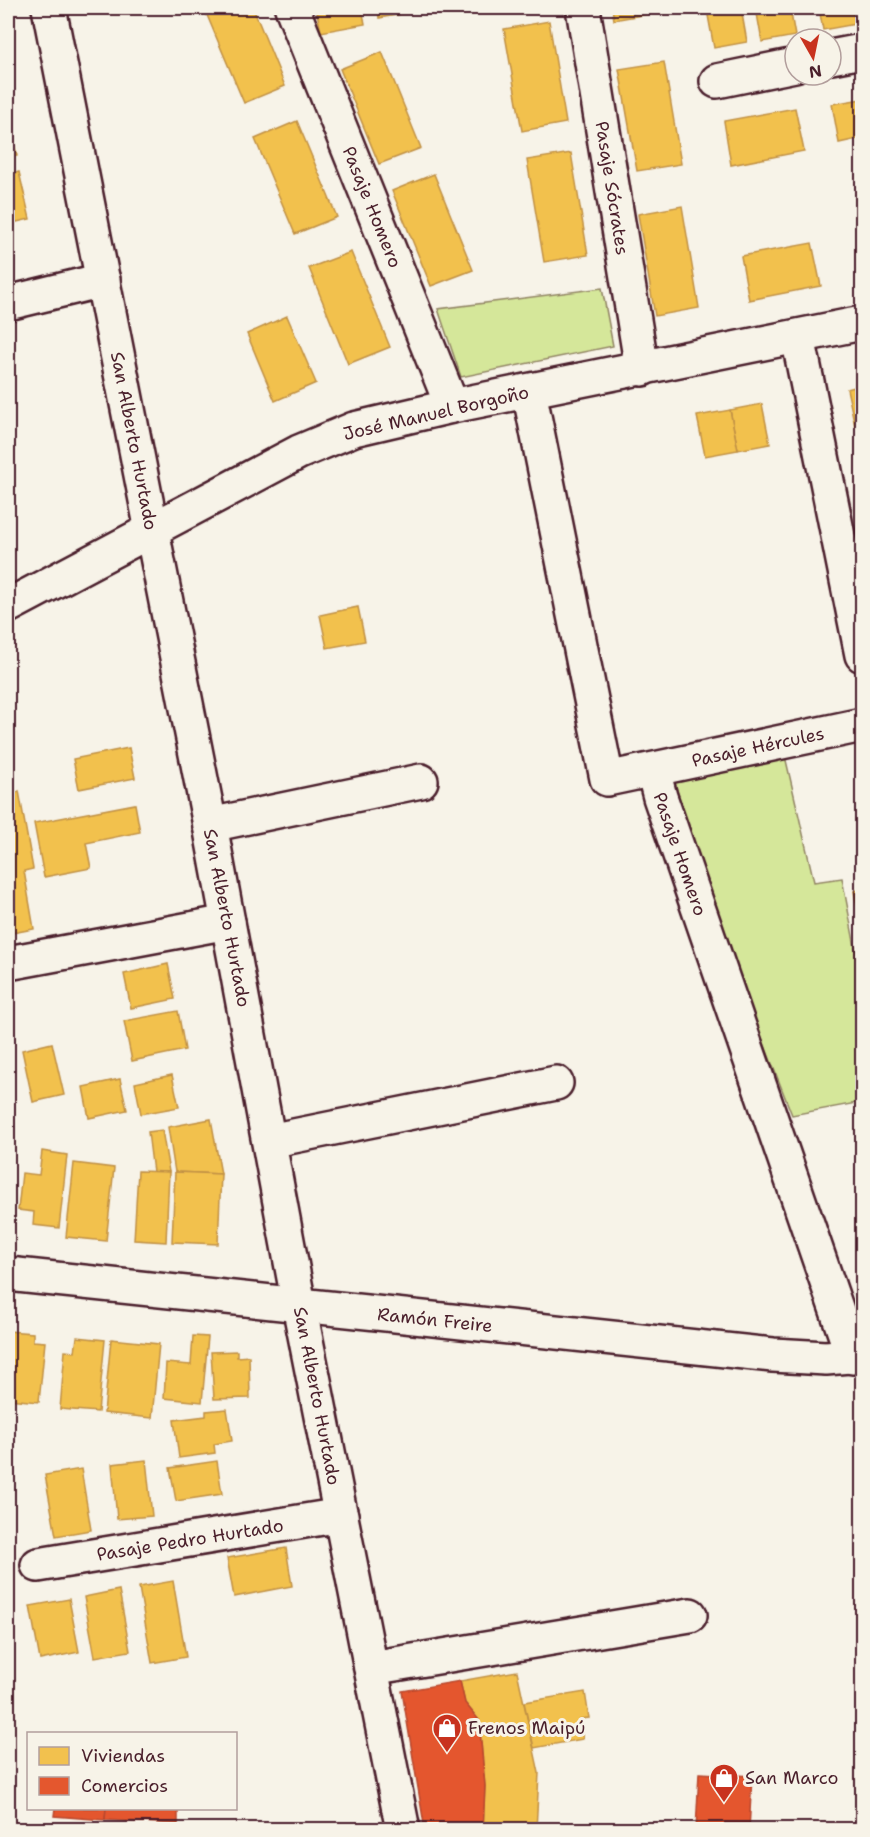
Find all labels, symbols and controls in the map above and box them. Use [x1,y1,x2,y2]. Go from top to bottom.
north arrow [783,27,843,87]
text: N [807,60,823,83]
street label: Pasaje Sócrates [590,119,634,257]
street label: Pasaje Homero [337,143,407,271]
street label: San Alberto Hurtado [105,350,163,532]
street label: José Manuel Borgoño [341,380,531,446]
street label: Pasaje Hércules [690,721,826,773]
street label: Pasaje Homero [648,789,712,919]
street label: San Alberto Hurtado [198,827,256,1009]
street label: Ramón Freire [376,1302,494,1338]
street label: San Alberto Hurtado [288,1305,346,1487]
street label: Pasaje Pedro Hurtado [95,1513,285,1567]
shop icon: Frenos Maipú [431,1712,463,1754]
place label: Frenos Maipú [468,1716,585,1740]
legend [27,1732,237,1810]
text: Viviendas [81,1744,165,1768]
shop icon: San Marco [708,1762,740,1804]
place label: San Marco [745,1766,838,1790]
text: Comercios [81,1774,168,1798]

